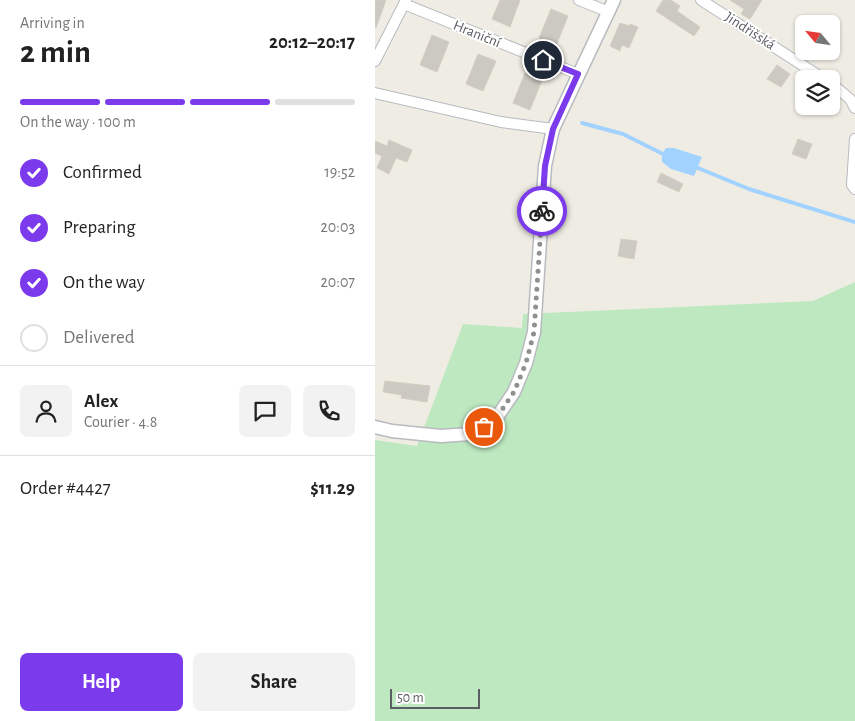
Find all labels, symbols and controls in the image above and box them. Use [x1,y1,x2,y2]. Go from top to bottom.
street label: Jindřišská [722,9,778,53]
text: Arriving in [20,15,85,31]
north arrow [795,15,840,60]
map controls [795,15,840,115]
street label: Hraniční [451,18,503,50]
text: 20:12–20:17 [269,33,355,52]
text: 2 min [20,36,91,68]
pin [522,39,564,81]
icon: home [529,46,557,74]
button: layers [795,70,840,115]
text: On the way · 100 m [20,114,136,130]
icon: check [20,159,48,187]
text: Confirmed [63,163,142,182]
text: 19:52 [324,164,355,180]
courier [517,186,567,236]
icon: bike [528,197,556,225]
icon: check [20,214,48,242]
text: Preparing [63,218,136,237]
text: 20:03 [321,219,355,235]
icon: check [20,269,48,297]
text: On the way [63,273,145,292]
text: 20:07 [320,274,355,290]
text: Delivered [63,328,135,347]
button: person [20,385,72,437]
button: chat [239,385,291,437]
button: phone [303,385,355,437]
text: Alex [84,392,118,411]
pin [463,406,505,448]
icon: bag [470,413,498,441]
text: Courier · 4.8 [84,414,157,430]
text: Order #4427 [20,479,111,498]
text: $11.29 [310,479,355,498]
button: Help [20,653,183,711]
button: Share [193,653,355,711]
scale bar [390,686,480,709]
text: 50 m [397,691,424,705]

